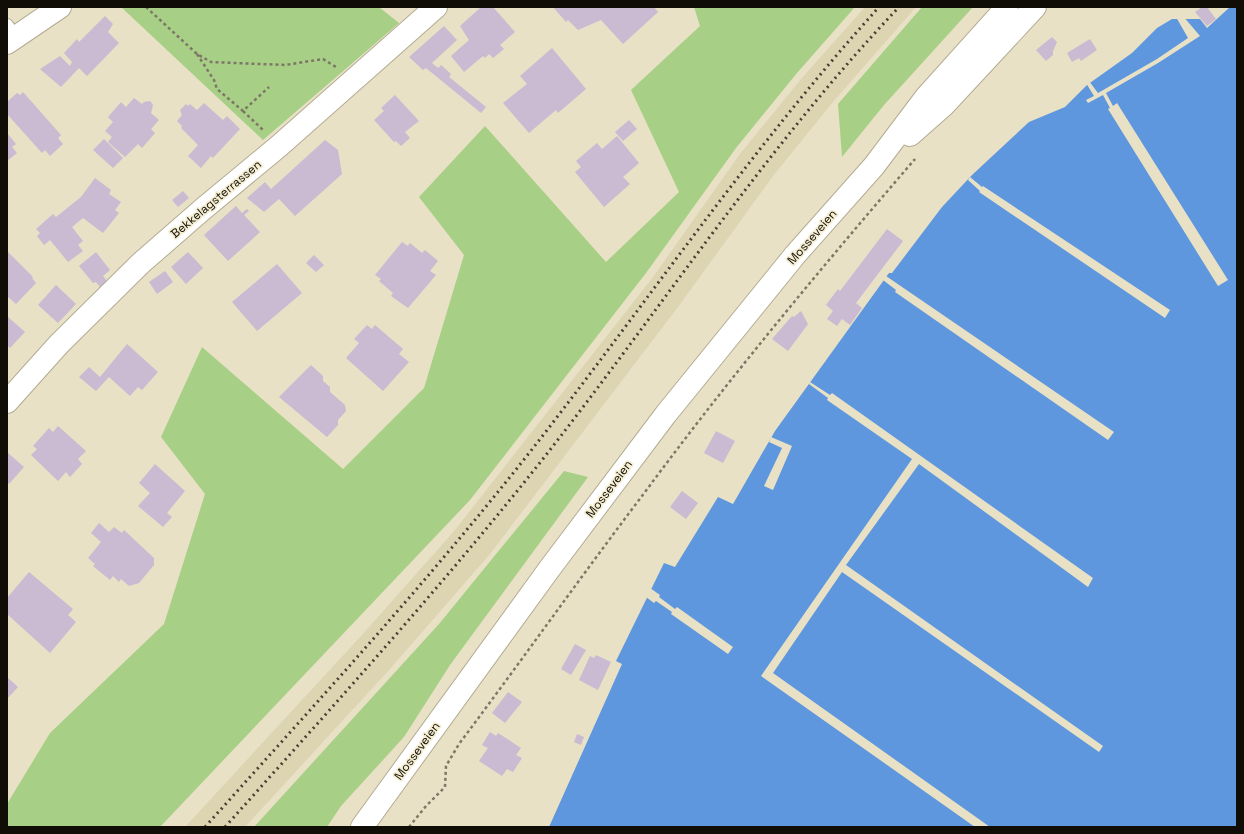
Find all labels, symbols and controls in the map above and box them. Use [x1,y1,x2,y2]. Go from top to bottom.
street label: Bekkelagsterrassen [167,156,265,242]
street label: Mosseveien [784,206,840,268]
street label: Mosseveien [582,457,636,521]
street label: Mosseveien [391,719,443,783]

